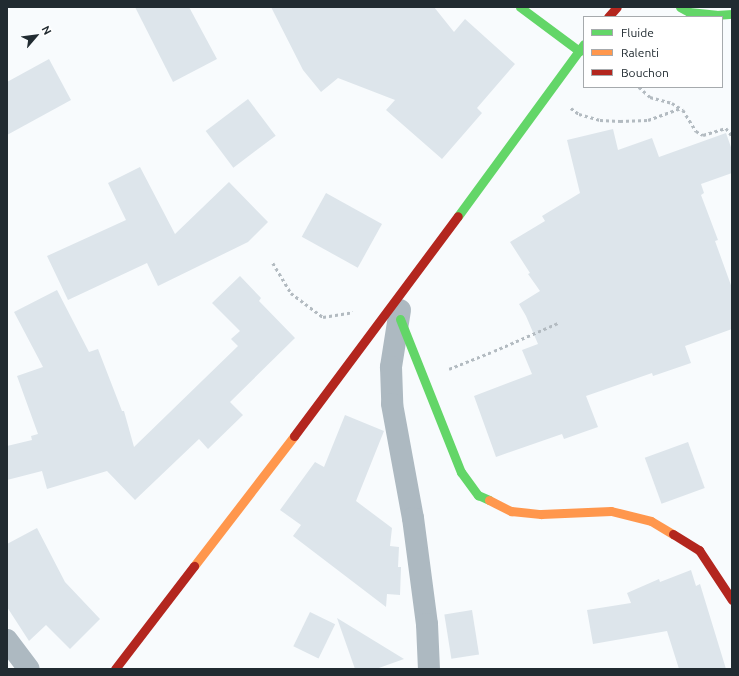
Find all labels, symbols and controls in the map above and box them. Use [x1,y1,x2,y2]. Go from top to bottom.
north arrow [16,16,56,56]
legend [583,16,723,88]
text: N [39,24,54,37]
text: Fluide [621,26,654,39]
text: Ralenti [621,46,659,59]
text: Bouchon [621,66,669,79]

